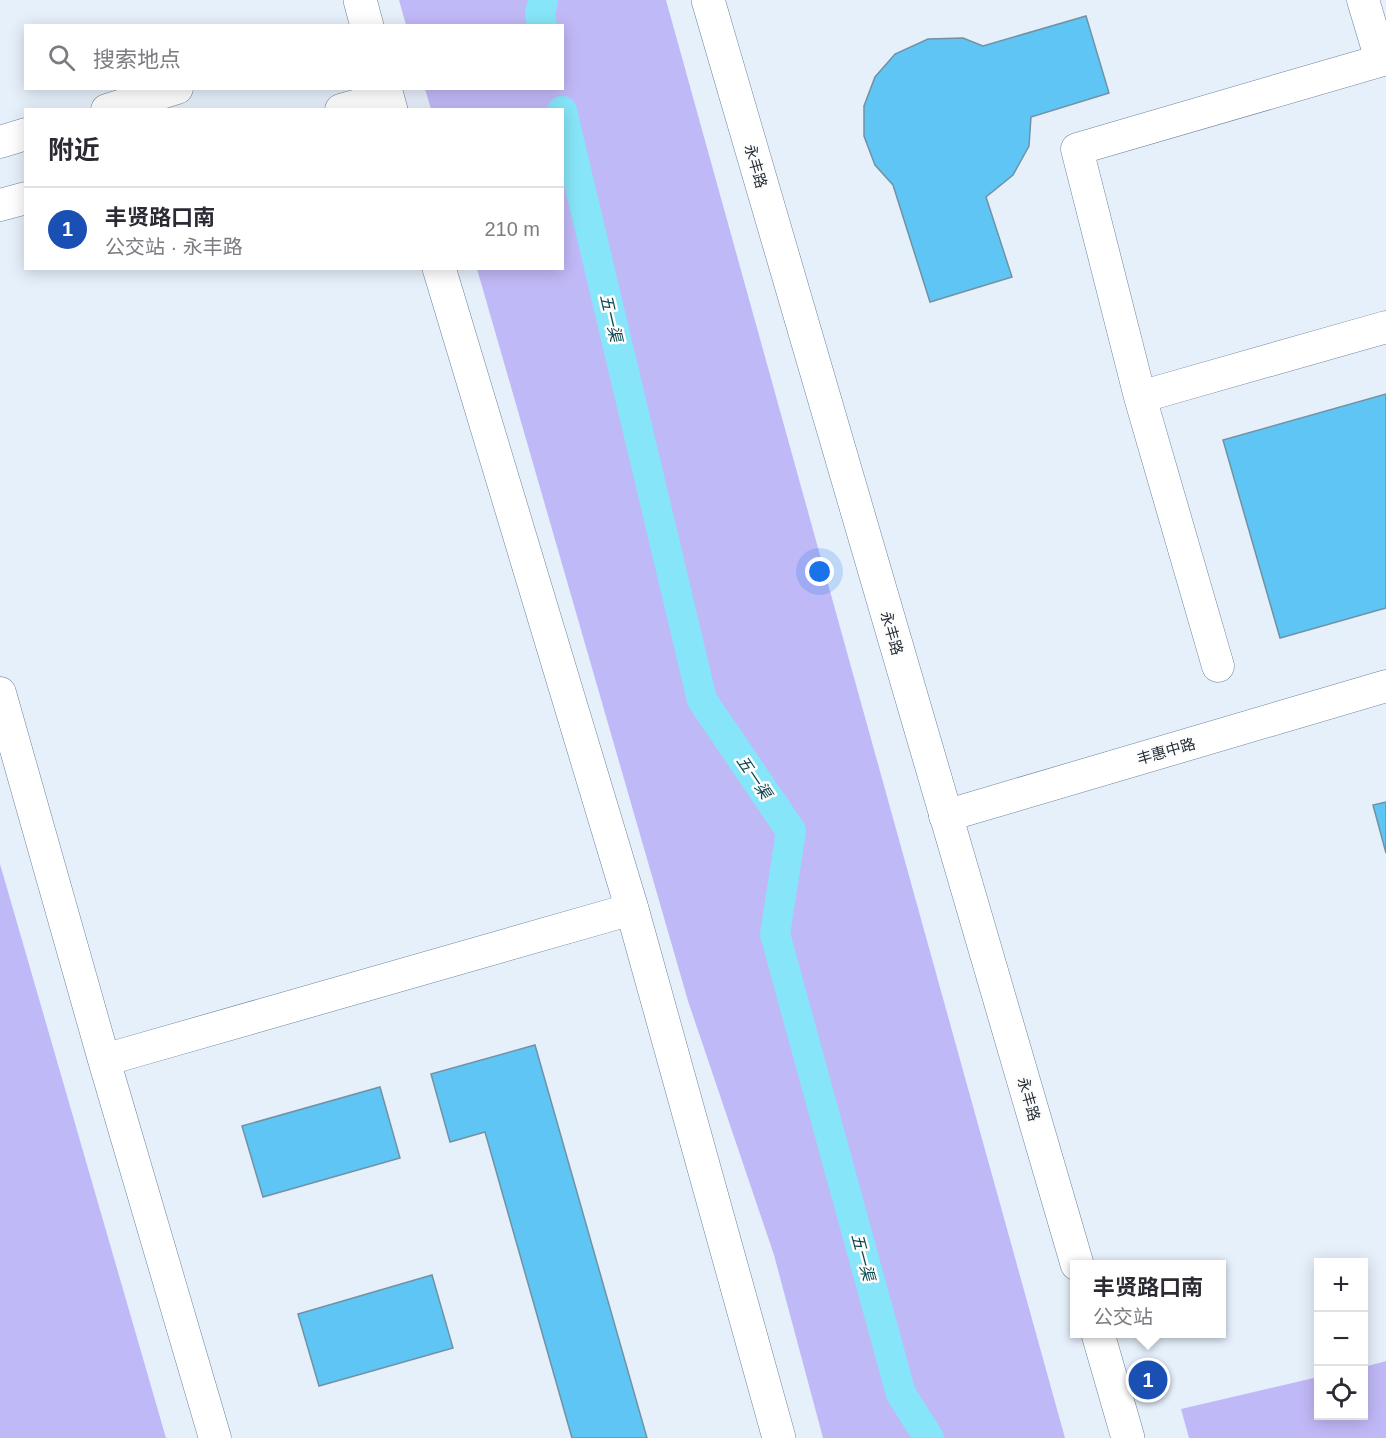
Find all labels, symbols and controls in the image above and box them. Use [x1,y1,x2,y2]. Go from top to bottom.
search box [24,24,564,90]
icon: search [45,41,78,74]
text: 搜索地点 [93,47,181,72]
text: 附近 [48,135,100,165]
street label: 永丰路 [742,142,770,190]
text: 丰贤路口南 [105,205,215,230]
text: 1 [62,218,73,240]
text: 210 m [484,218,540,240]
text: 公交站 · 永丰路 [105,236,243,258]
water label: 五一渠 [597,293,625,345]
your location [805,557,834,586]
street label: 永丰路 [878,609,906,657]
street label: 丰惠中路 [1135,735,1197,767]
water label: 五一渠 [734,752,776,803]
street label: 永丰路 [1015,1075,1043,1123]
water label: 五一渠 [849,1232,878,1284]
map controls [1314,1258,1368,1420]
button: + [1314,1258,1368,1312]
popup [1070,1260,1226,1338]
text: 丰贤路口南 [1093,1275,1203,1300]
text: 公交站 [1093,1306,1153,1328]
button: − [1314,1312,1368,1366]
pin: 1 [1128,1358,1168,1402]
button: locate [1314,1366,1368,1420]

